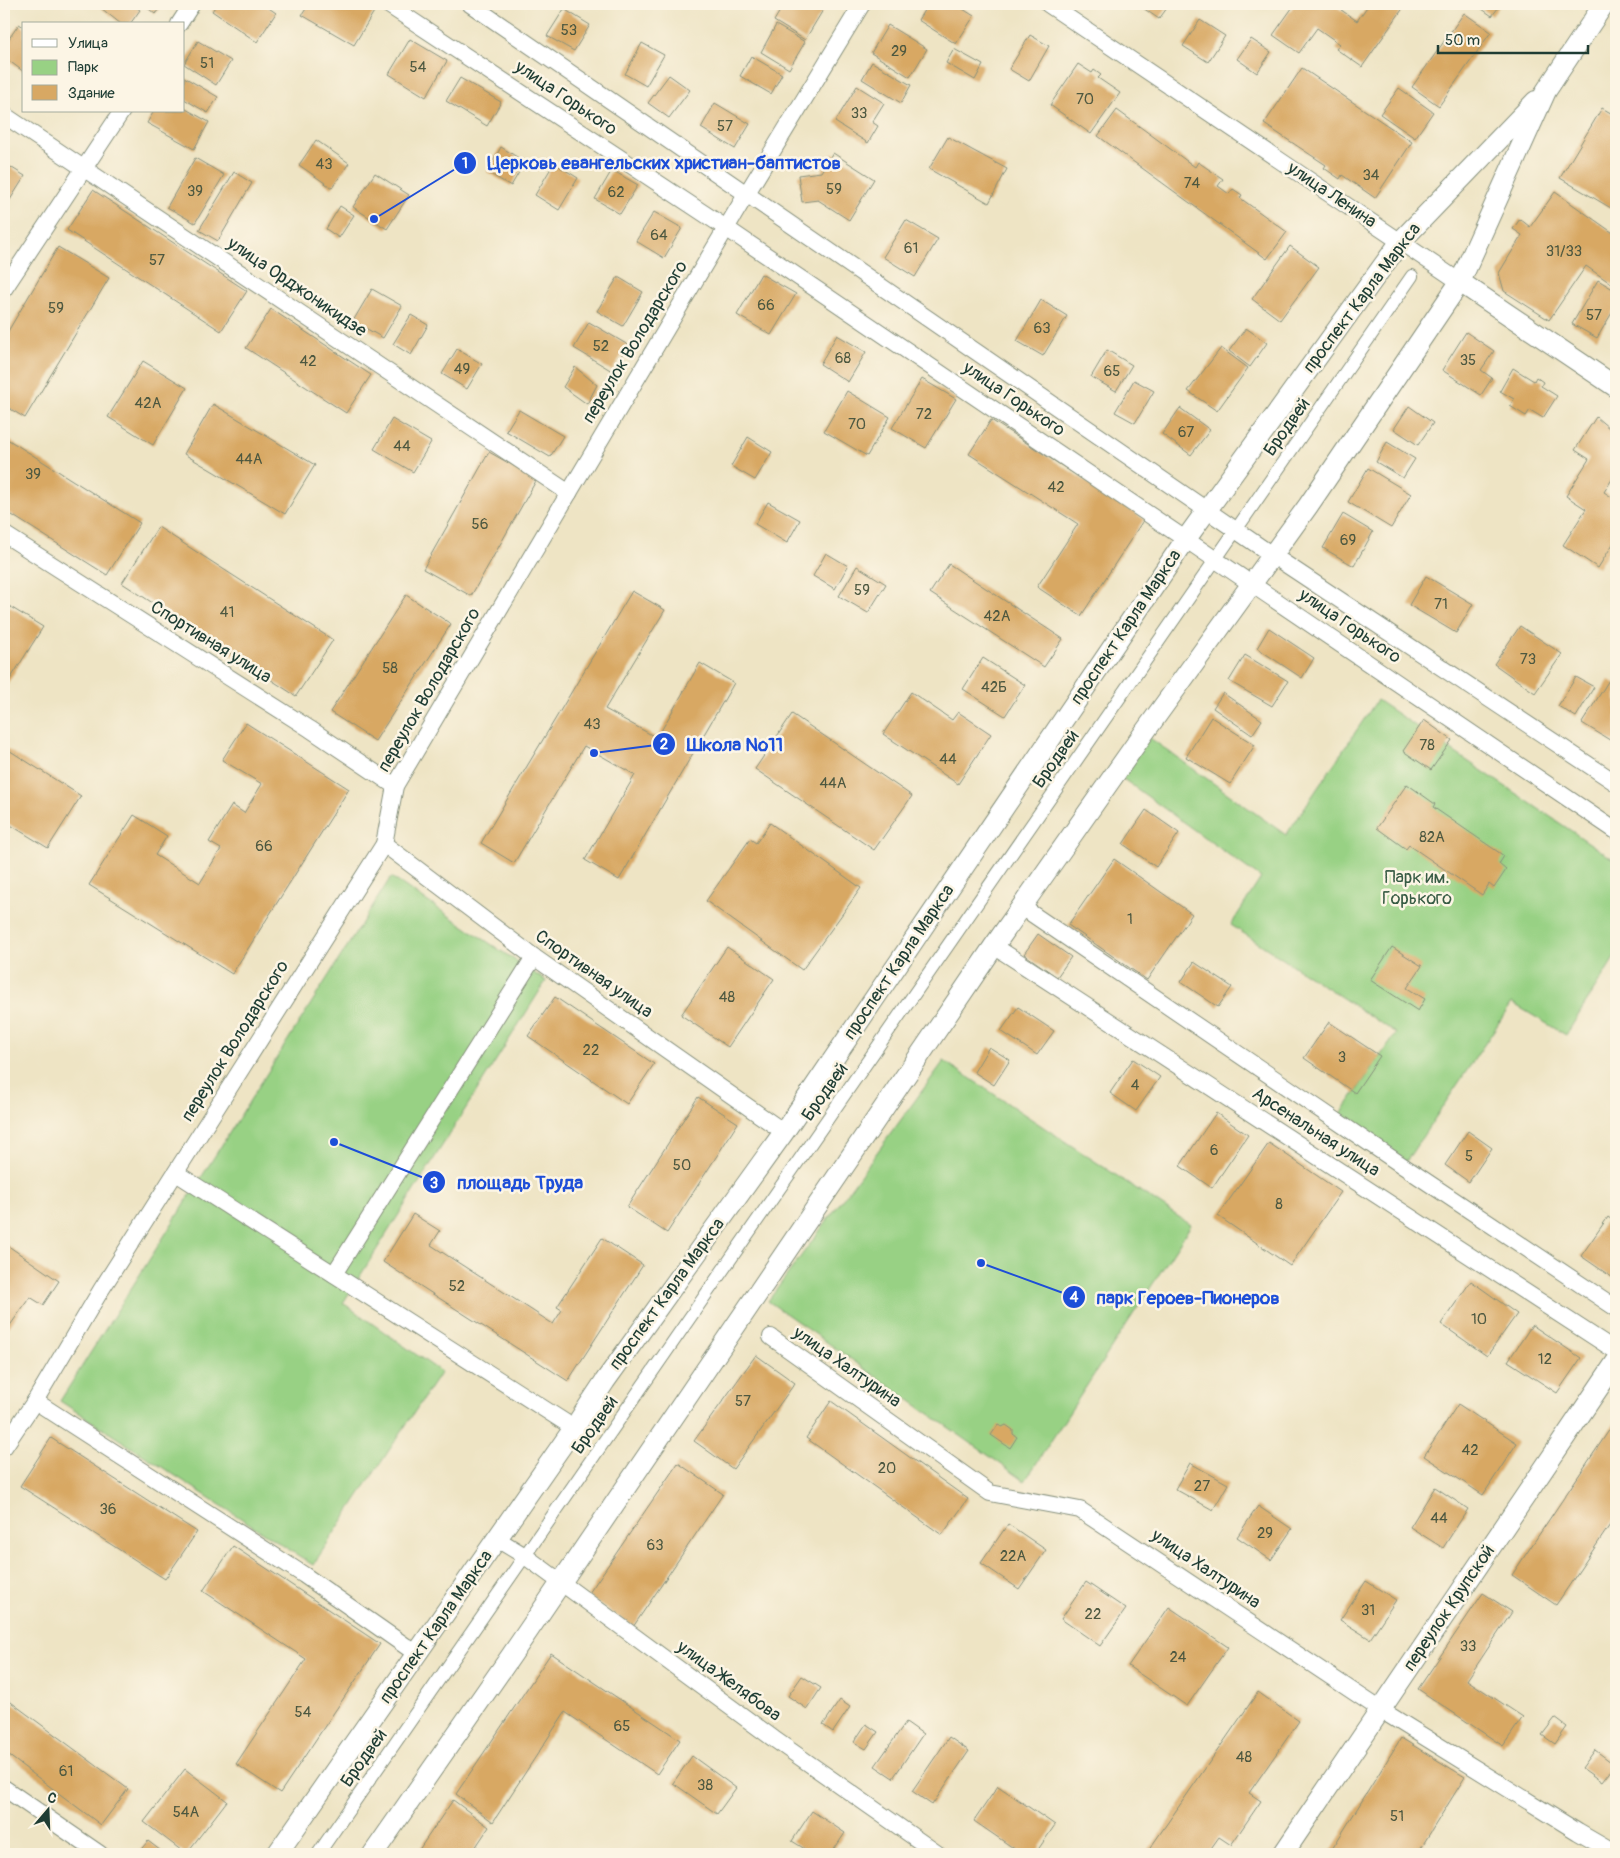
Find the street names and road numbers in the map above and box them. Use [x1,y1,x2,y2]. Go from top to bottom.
street label: улица Горького [510,55,622,141]
street label: улица Ленина [1282,156,1381,233]
street label: проспект Карла Маркса [1298,218,1426,378]
street label: улица Орджоникидзе [222,231,371,342]
street label: переулок Володарского [577,256,693,428]
street label: улица Горького [958,356,1070,442]
street label: Бродвей [1259,393,1315,461]
street label: проспект Карла Маркса [1065,545,1187,709]
street label: улица Горького [1294,583,1406,669]
street label: Спортивная улица [146,595,276,689]
street label: переулок Володарского [373,603,486,776]
street label: Бродвей [1028,725,1084,793]
street label: проспект Карла Маркса [838,880,960,1044]
street label: Спортивная улица [531,925,657,1023]
street label: переулок Володарского [176,956,294,1126]
street label: Бродвей [797,1058,853,1126]
street label: Арсенальная улица [1248,1082,1384,1182]
street label: проспект Карла Маркса [604,1213,730,1375]
street label: улица Халтурина [788,1321,906,1413]
street label: Бродвей [567,1391,623,1459]
street label: улица Халтурина [1146,1523,1265,1614]
street label: переулок Крупской [1398,1540,1500,1676]
street label: проспект Карла Маркса [374,1546,498,1708]
street label: улица Желябова [671,1635,786,1727]
street label: Бродвей [336,1724,392,1792]

